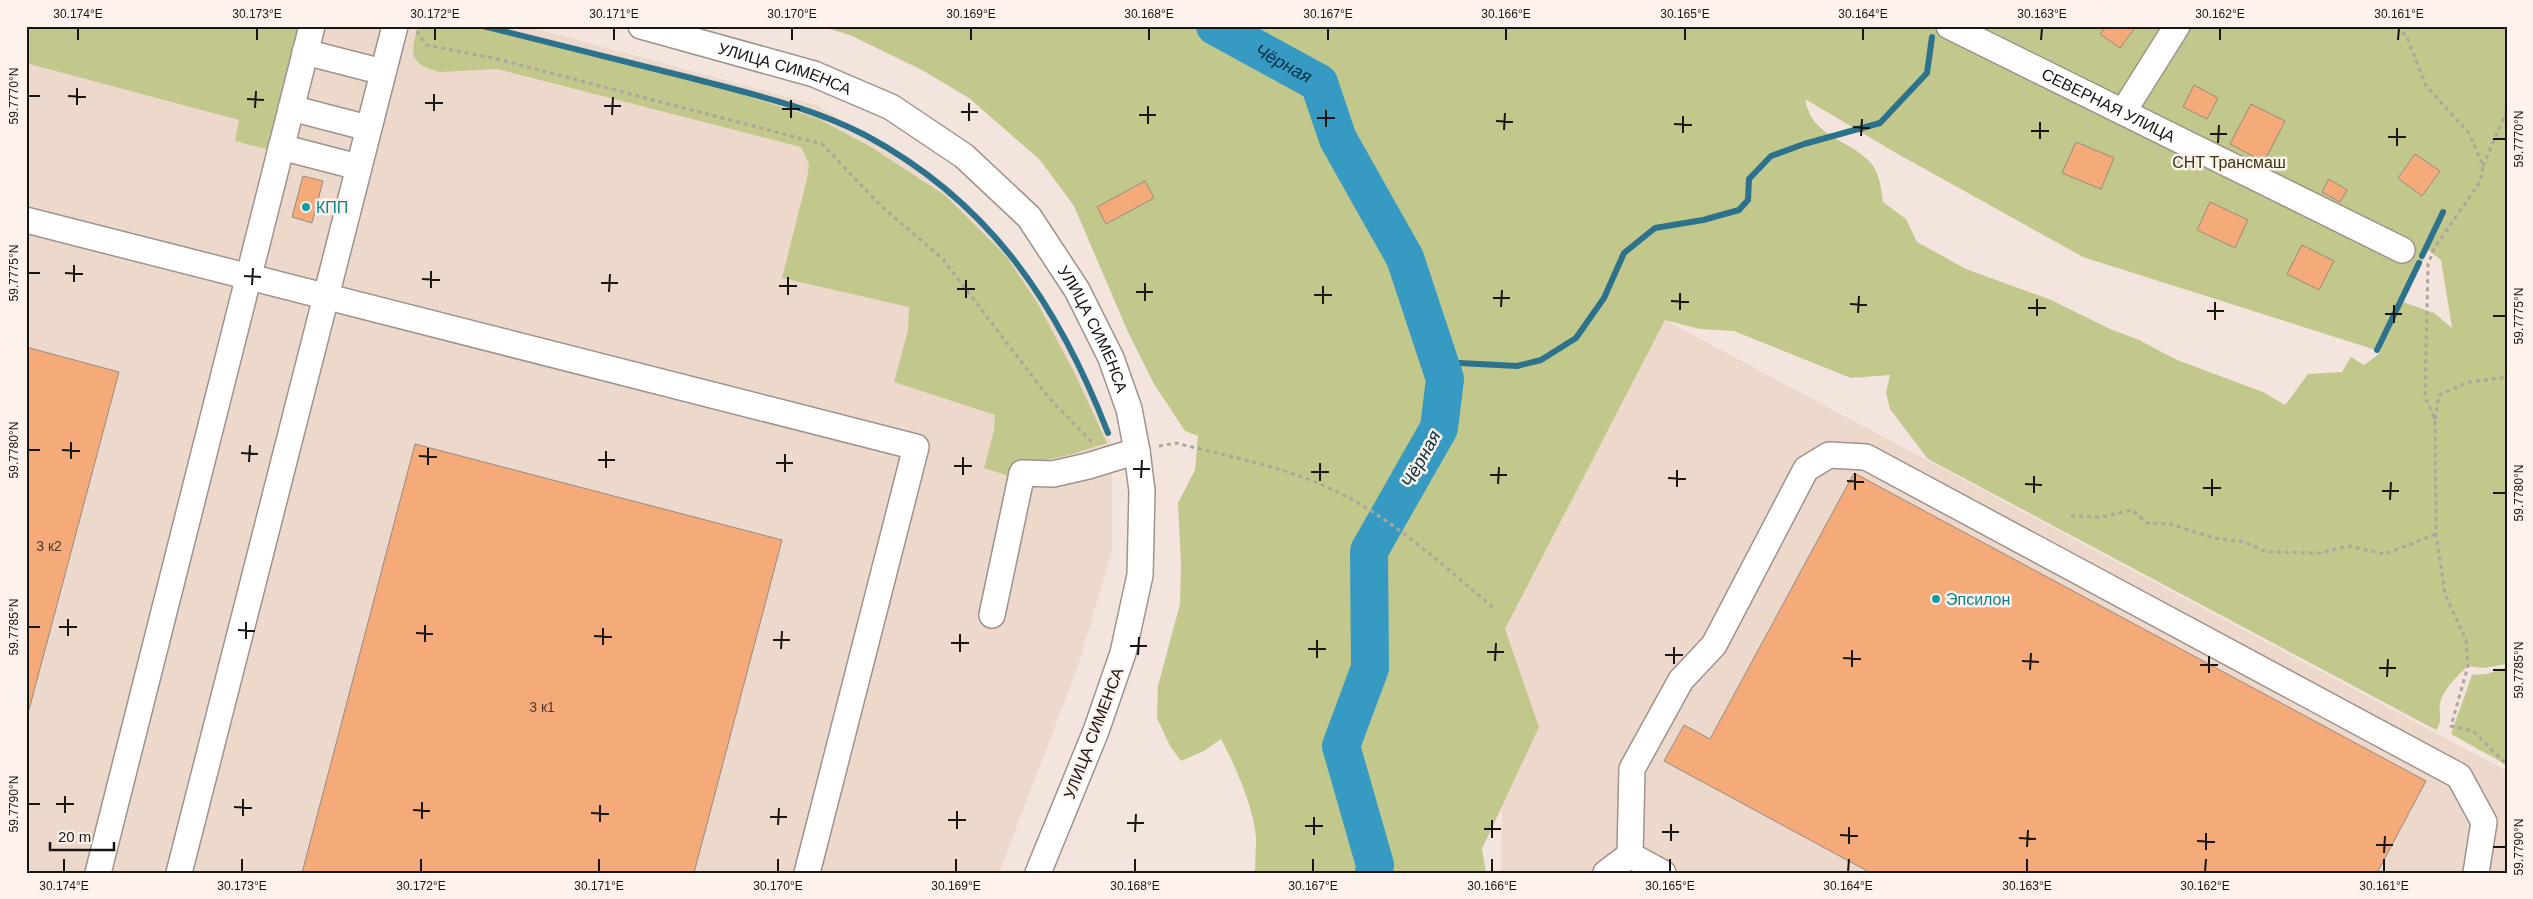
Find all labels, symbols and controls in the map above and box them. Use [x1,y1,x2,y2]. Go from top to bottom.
text: 30.174°E [53,7,103,21]
text: 30.173°E [232,7,282,21]
text: 30.172°E [410,7,460,21]
text: 30.171°E [589,7,639,21]
text: 30.170°E [767,7,817,21]
text: 30.169°E [946,7,996,21]
text: 30.168°E [1124,7,1174,21]
text: 30.167°E [1303,7,1353,21]
text: 30.166°E [1481,7,1531,21]
text: 30.165°E [1660,7,1710,21]
text: 30.164°E [1838,7,1888,21]
text: 30.163°E [2017,7,2067,21]
text: 30.162°E [2195,7,2245,21]
text: 30.161°E [2374,7,2424,21]
street label: УЛИЦА СИМЕНСА [716,40,854,98]
water label: Чёрная [1252,40,1316,87]
street label: СЕВЕРНАЯ УЛИЦА [2039,65,2178,146]
text: 59.7770°N [7,68,21,124]
text: 59.7770°N [2512,111,2526,167]
park label: СНТ Трансмаш [2172,154,2286,171]
place label: КПП [316,199,348,216]
marker: КПП [300,201,312,213]
text: 59.7775°N [7,245,21,301]
street label: УЛИЦА СИМЕНСА [1054,263,1131,395]
text: 59.7775°N [2512,288,2526,344]
text: 59.7780°N [7,422,21,478]
water label: Чёрная [1397,427,1445,491]
text: 59.7780°N [2512,465,2526,521]
house number: 3 к2 [36,538,62,554]
place label: Эпсилон [1946,591,2010,608]
marker: Эпсилон [1930,593,1942,605]
text: 59.7785°N [7,599,21,655]
text: 59.7785°N [2512,642,2526,698]
street label: УЛИЦА СИМЕНСА [1061,665,1126,801]
house number: 3 к1 [529,699,555,715]
text: 59.7790°N [7,776,21,832]
scale bar [50,819,114,851]
text: 59.7790°N [2512,819,2526,875]
text: 20 m [58,828,91,845]
text: 30.174°E [39,879,89,893]
text: 30.173°E [217,879,267,893]
text: 30.172°E [396,879,446,893]
text: 30.171°E [574,879,624,893]
text: 30.170°E [753,879,803,893]
text: 30.169°E [931,879,981,893]
text: 30.168°E [1110,879,1160,893]
text: 30.167°E [1288,879,1338,893]
text: 30.166°E [1467,879,1517,893]
text: 30.165°E [1645,879,1695,893]
text: 30.164°E [1823,879,1873,893]
text: 30.163°E [2002,879,2052,893]
text: 30.162°E [2180,879,2230,893]
text: 30.161°E [2359,879,2409,893]

